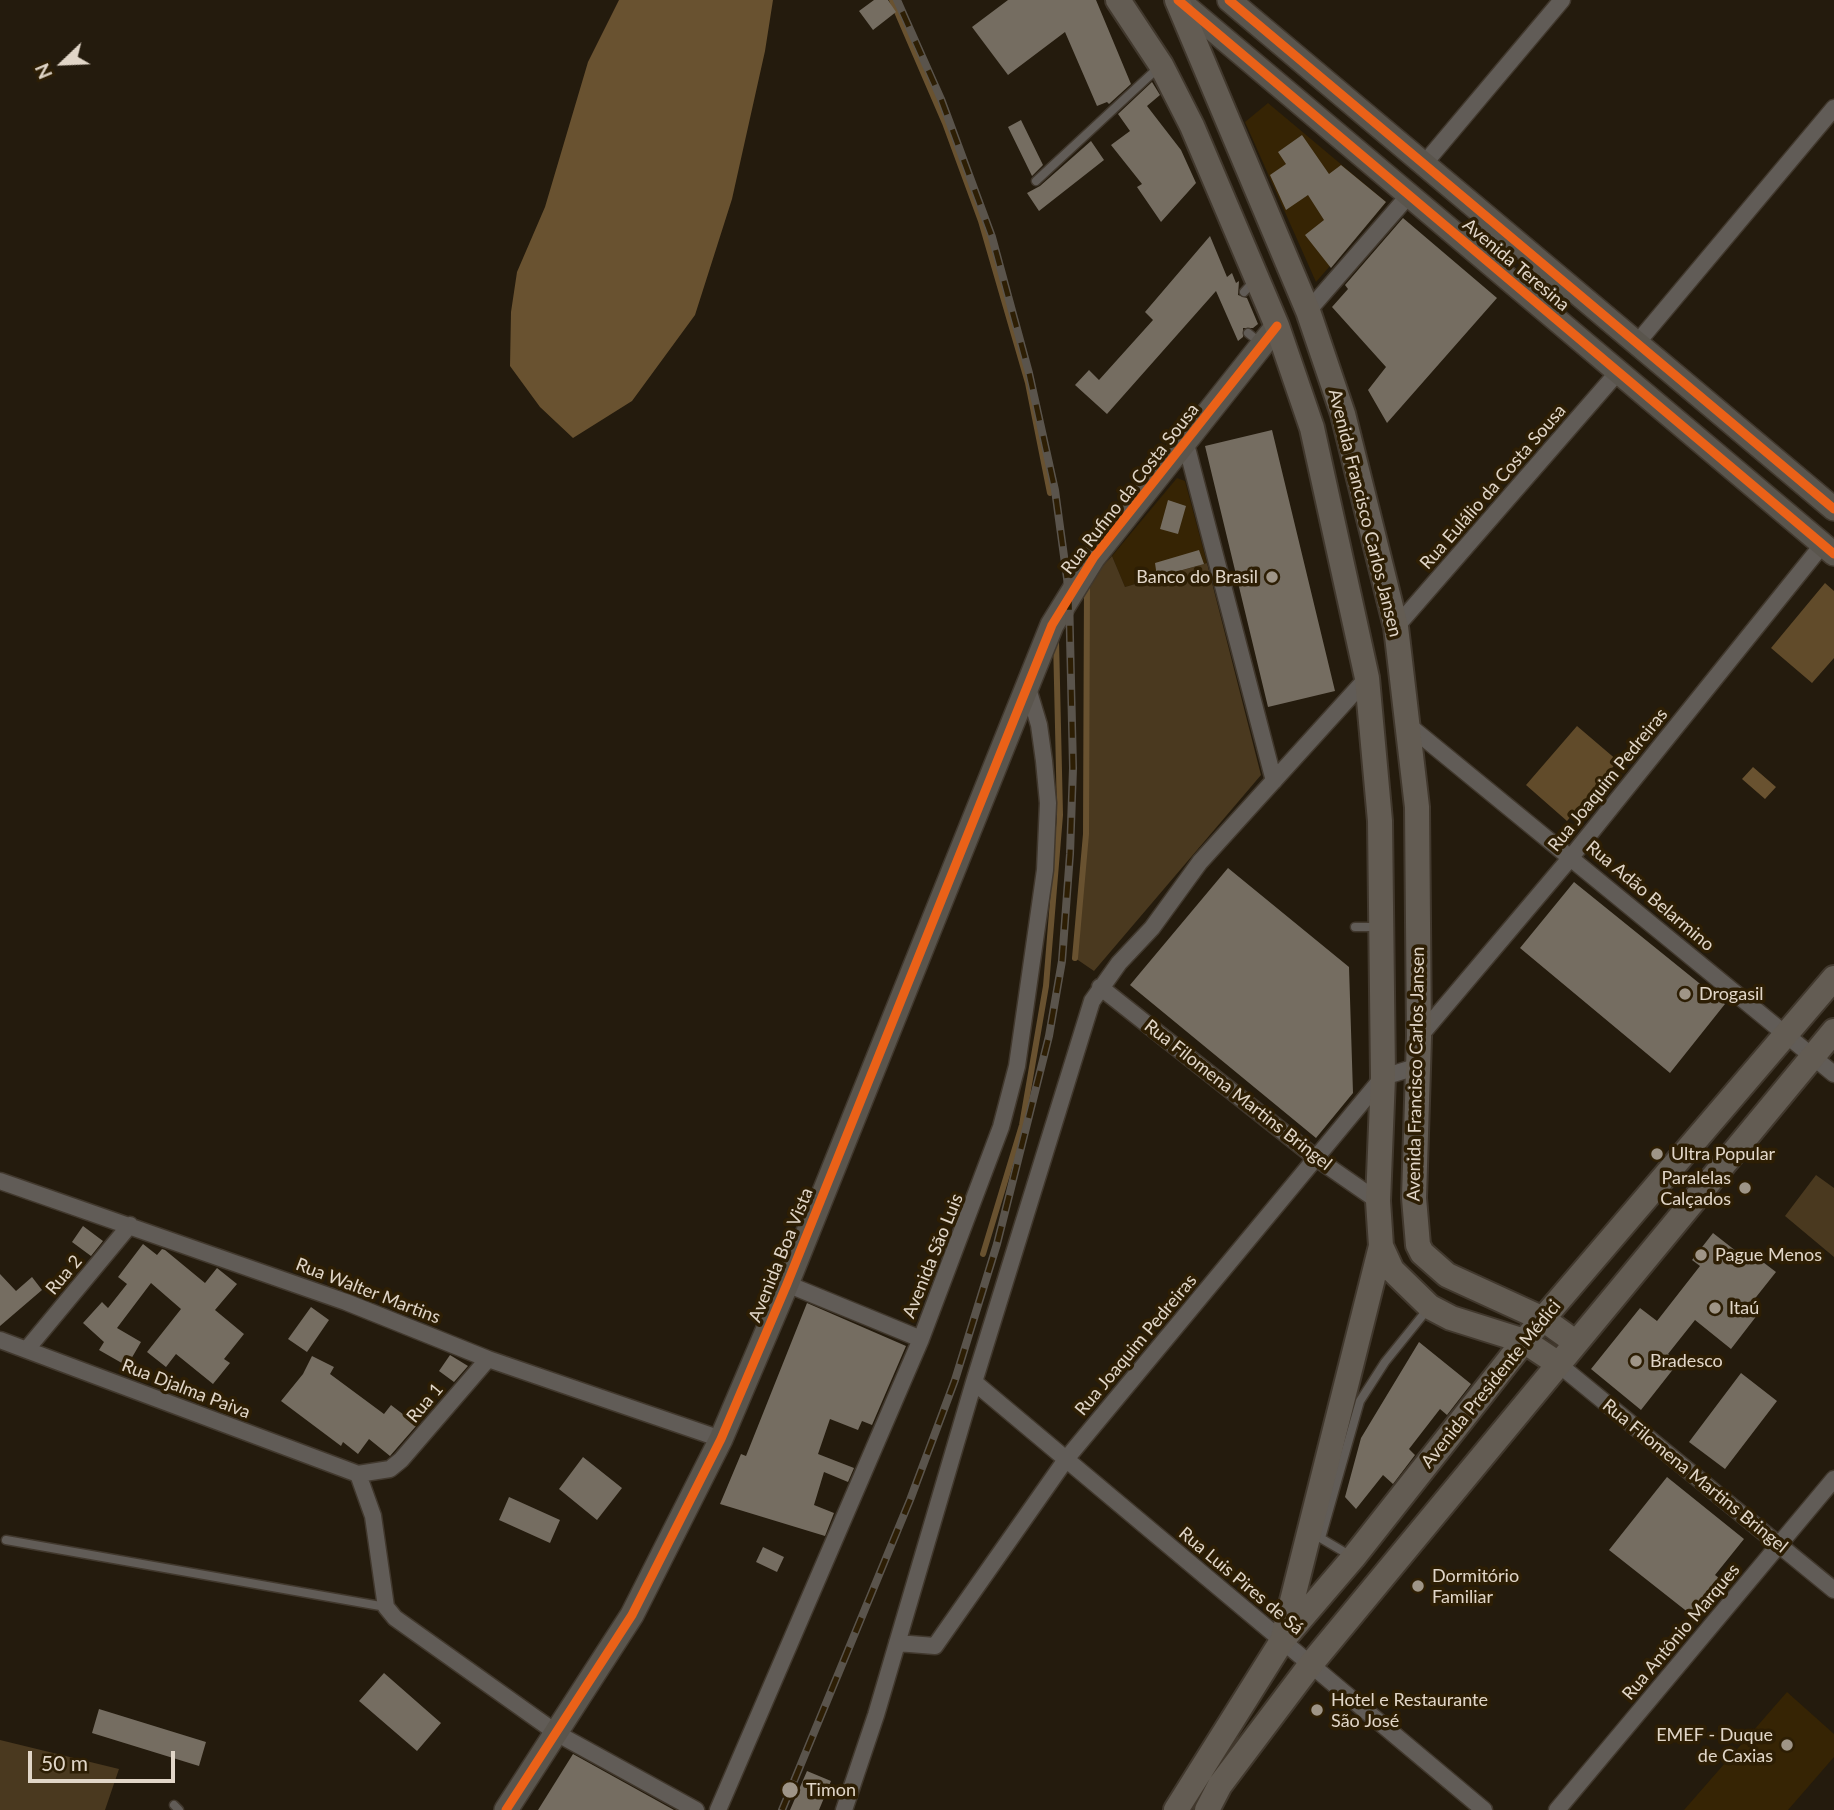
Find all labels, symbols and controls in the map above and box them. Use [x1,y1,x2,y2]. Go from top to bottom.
north arrow [28,28,98,98]
text: N [30,60,57,83]
street label: Avenida Teresina [1458,214,1574,316]
street label: Avenida Francisco Carlos Jansen [1324,387,1406,639]
street label: Rua Rufino da Costa Sousa [1057,399,1203,579]
street label: Rua Eulálio da Costa Sousa [1416,400,1570,574]
place label: Banco do Brasil [1136,566,1258,588]
marker: Banco do Brasil [1264,569,1280,585]
street label: Rua Joaquim Pedreiras [1544,704,1672,856]
street label: Rua Adão Belarmino [1582,836,1718,956]
street label: Avenida Francisco Carlos Jansen [1403,946,1429,1202]
place label: Drogasil [1699,983,1764,1005]
marker: Drogasil [1677,986,1693,1002]
street label: Rua Filomena Martins Bringel [1140,1015,1336,1175]
place label: Ultra Popular [1671,1143,1775,1165]
marker: Ultra Popular [1649,1146,1665,1162]
place label: Paralelas Calçados [1660,1167,1731,1210]
marker: Paralelas Calçados [1737,1180,1753,1196]
street label: Avenida Boa Vista [744,1185,818,1325]
street label: Avenida São Luis [898,1191,968,1321]
place label: Pague Menos [1715,1244,1822,1266]
marker: Pague Menos [1693,1247,1709,1263]
street label: Rua 2 [41,1251,87,1299]
street label: Rua Walter Martins [293,1253,443,1329]
street label: Rua Joaquim Pedreiras [1071,1270,1201,1420]
street label: Avenida Presidente Médici [1417,1296,1565,1472]
place label: Itaú [1729,1297,1759,1319]
marker: Itaú [1707,1300,1723,1316]
place label: Bradesco [1650,1350,1723,1372]
marker: Bradesco [1628,1353,1644,1369]
street label: Rua Djalma Paiva [119,1355,253,1423]
street label: Rua 1 [402,1379,448,1427]
street label: Rua Filomena Martins Bringel [1598,1395,1792,1557]
street label: Rua Luis Pires de Sá [1174,1523,1308,1639]
street label: Rua Antônio Marques [1618,1559,1744,1705]
place label: Dormitório Familiar [1432,1565,1519,1608]
marker: Dormitório Familiar [1410,1578,1426,1594]
place label: Hotel e Restaurante São José [1331,1689,1488,1732]
marker: Hotel e Restaurante São José [1309,1702,1325,1718]
place label: EMEF - Duque de Caxias [1656,1724,1773,1766]
scale bar [32,1736,178,1780]
marker: EMEF - Duque de Caxias [1779,1737,1795,1753]
text: 50 m [41,1750,88,1775]
place label: Timon [806,1779,856,1801]
marker: Timon [780,1780,800,1800]

